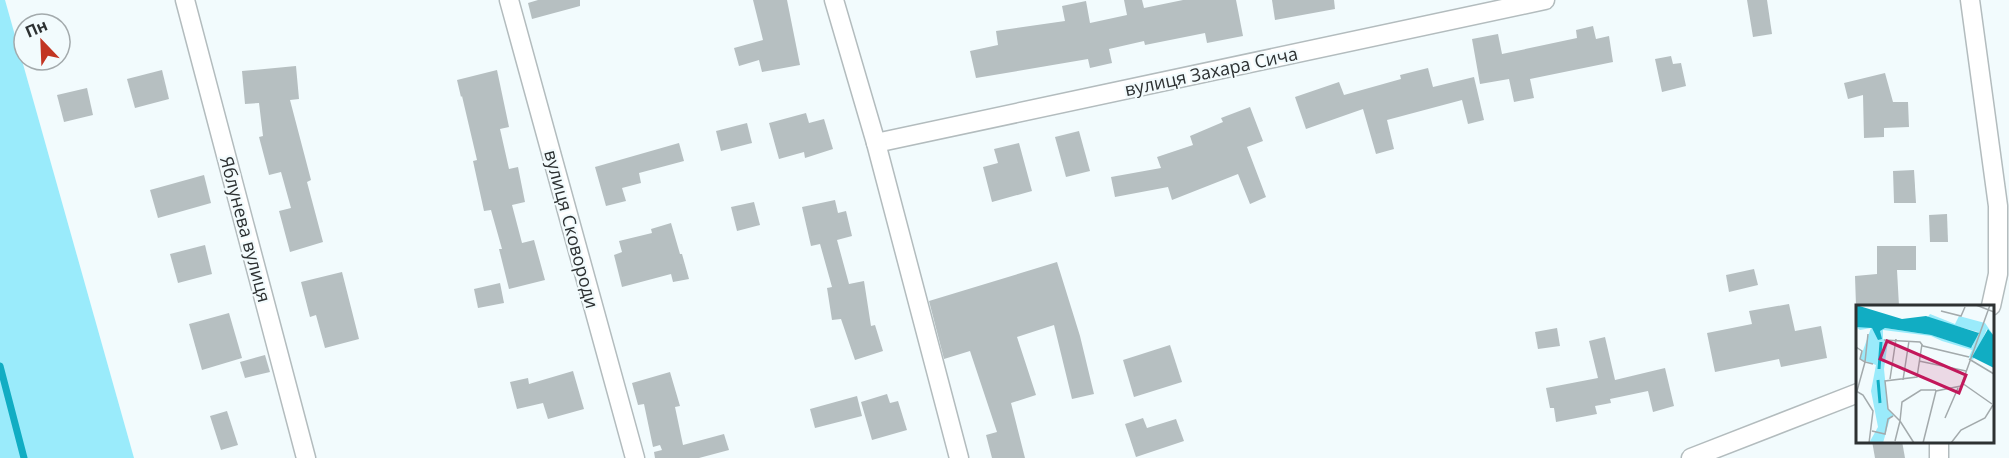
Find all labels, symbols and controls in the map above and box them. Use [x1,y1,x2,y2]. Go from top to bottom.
north arrow [12,12,72,72]
text: Пн [21,14,51,43]
street label: вулиця Захара Сича [1122,41,1300,101]
street label: вулиця Сковороди [539,147,605,311]
street label: Яблунева вулиця [215,153,277,305]
inset map [1856,305,1994,443]

